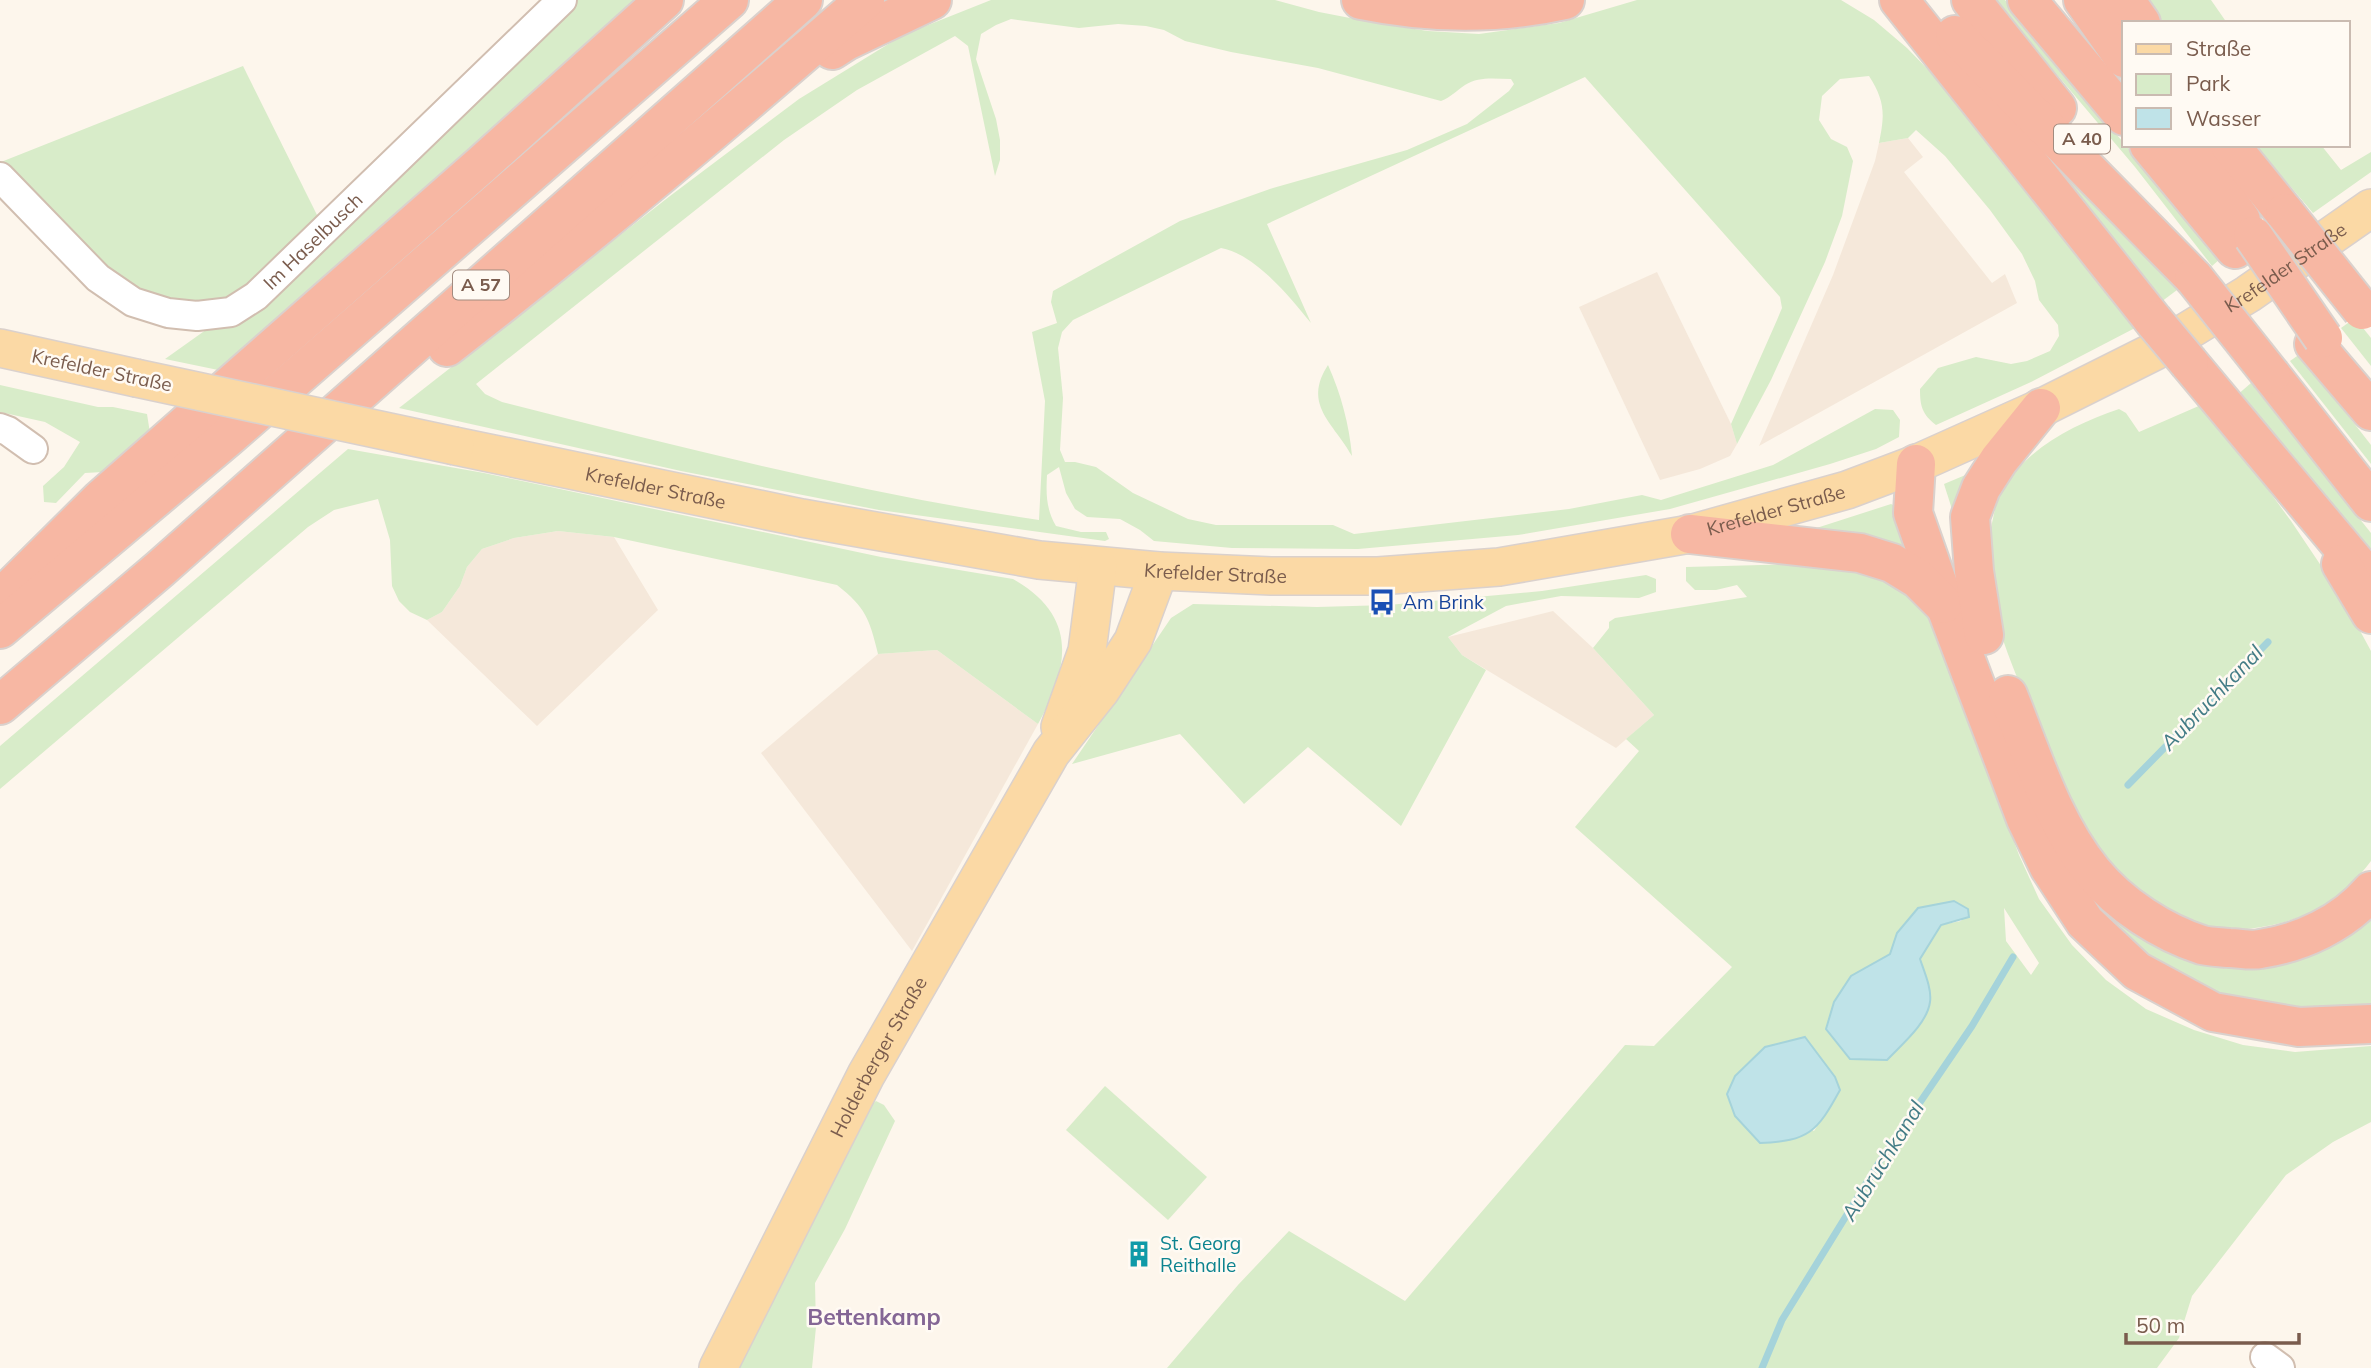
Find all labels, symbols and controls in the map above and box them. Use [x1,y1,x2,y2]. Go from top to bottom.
legend [2122,21,2350,147]
text: Straße [2186,35,2251,61]
text: Park [2186,70,2230,96]
text: Wasser [2186,105,2261,131]
road number: A 40 [2054,124,2110,154]
street label: Im Haselbusch [258,187,368,295]
street label: Krefelder Straße [2220,217,2351,318]
road number: A 57 [453,270,509,300]
street label: Krefelder Straße [30,343,174,397]
street label: Krefelder Straße [583,461,728,514]
street label: Krefelder Straße [1704,479,1848,541]
street label: Krefelder Straße [1143,558,1287,588]
bus stop icon: Am Brink [1367,587,1397,617]
place label: Am Brink [1403,590,1484,614]
water label: Aubruchkanal [2154,639,2268,756]
street label: Holderberger Straße [825,972,932,1141]
water label: Aubruchkanal [1835,1096,1929,1226]
place label: St. Georg Reithalle [1160,1231,1241,1277]
building icon: St. Georg Reithalle [1124,1239,1154,1269]
district label: Bettenkamp [807,1302,941,1331]
scale bar [2126,1302,2299,1346]
text: 50 m [2136,1312,2185,1338]

